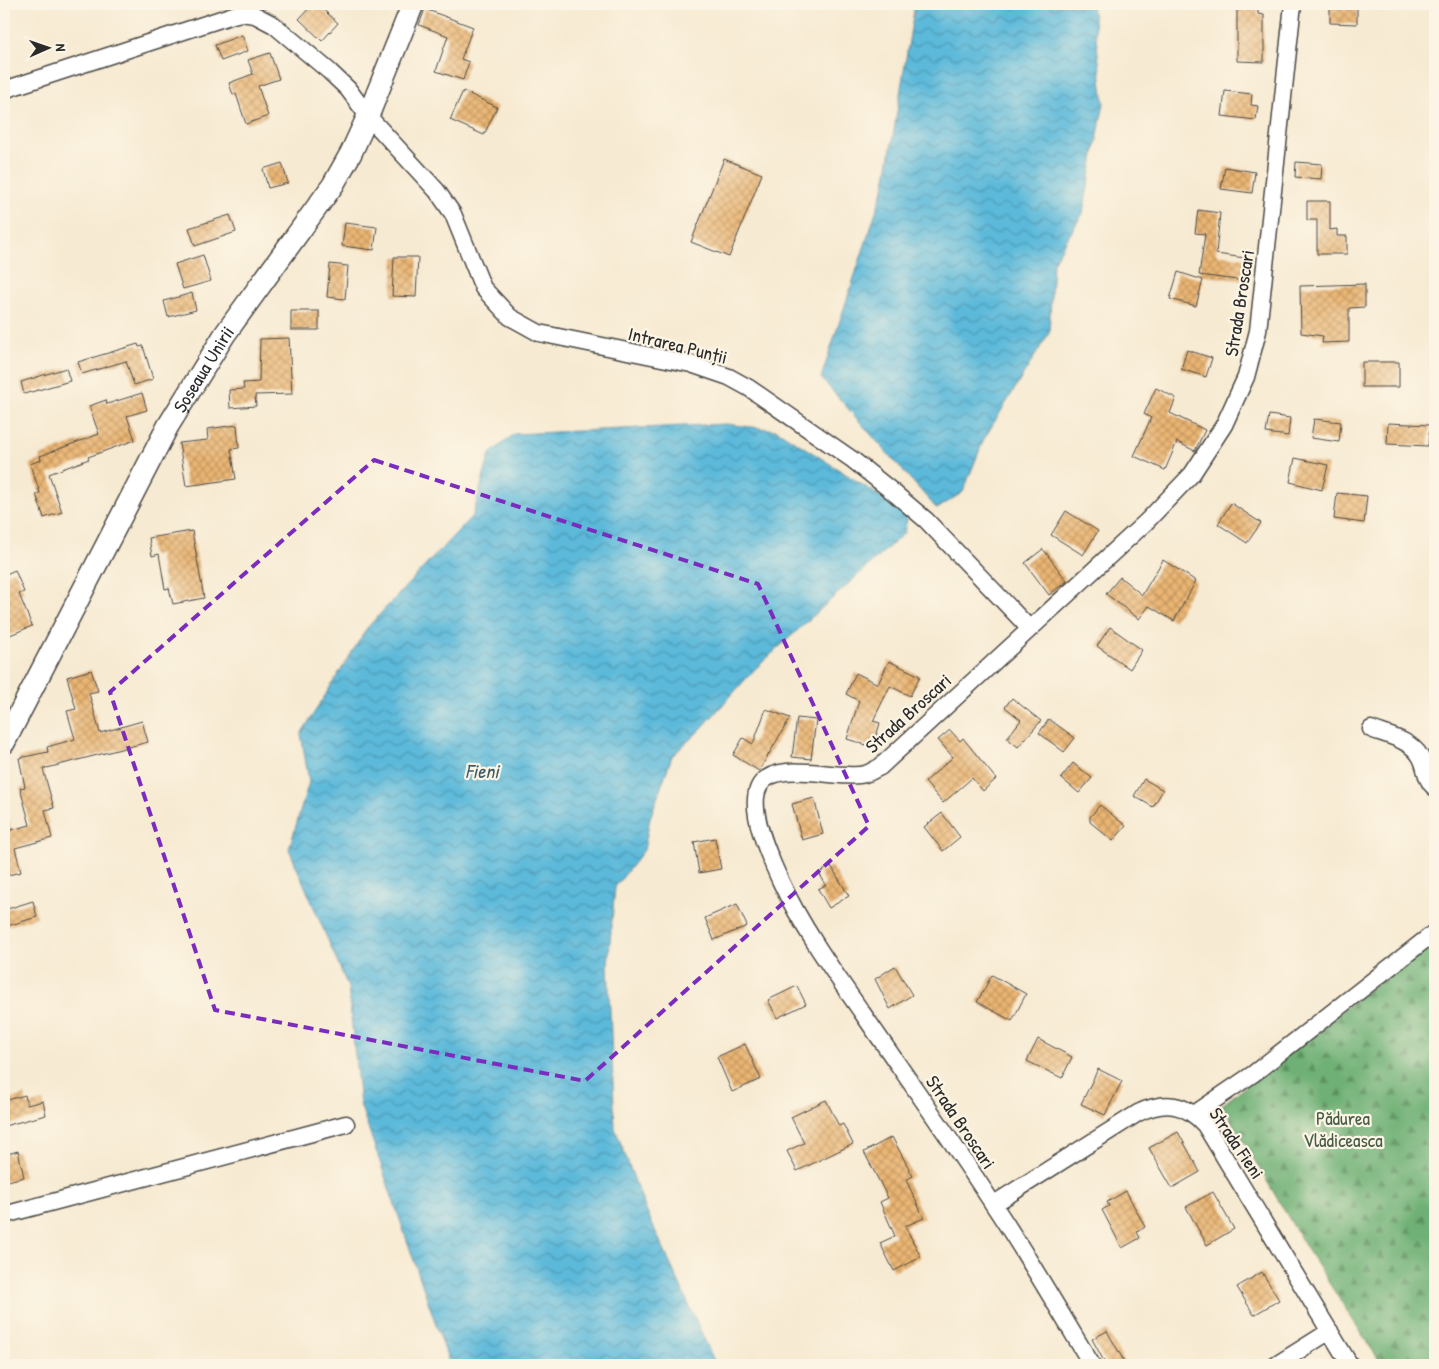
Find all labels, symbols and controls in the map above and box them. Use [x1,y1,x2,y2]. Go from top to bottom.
north arrow [22,22,72,72]
text: N [52,43,71,52]
street label: Strada Broscari [1218,248,1260,358]
street label: Șoseaua Unirii [167,320,240,417]
street label: Intrarea Punții [626,320,730,370]
street label: Strada Broscari [859,667,957,759]
water label: Fieni [465,757,501,784]
street label: Strada Broscari [920,1070,1002,1174]
street label: Strada Fieni [1204,1102,1270,1184]
park label: Pădurea Vlădiceasca [1303,1105,1383,1153]

